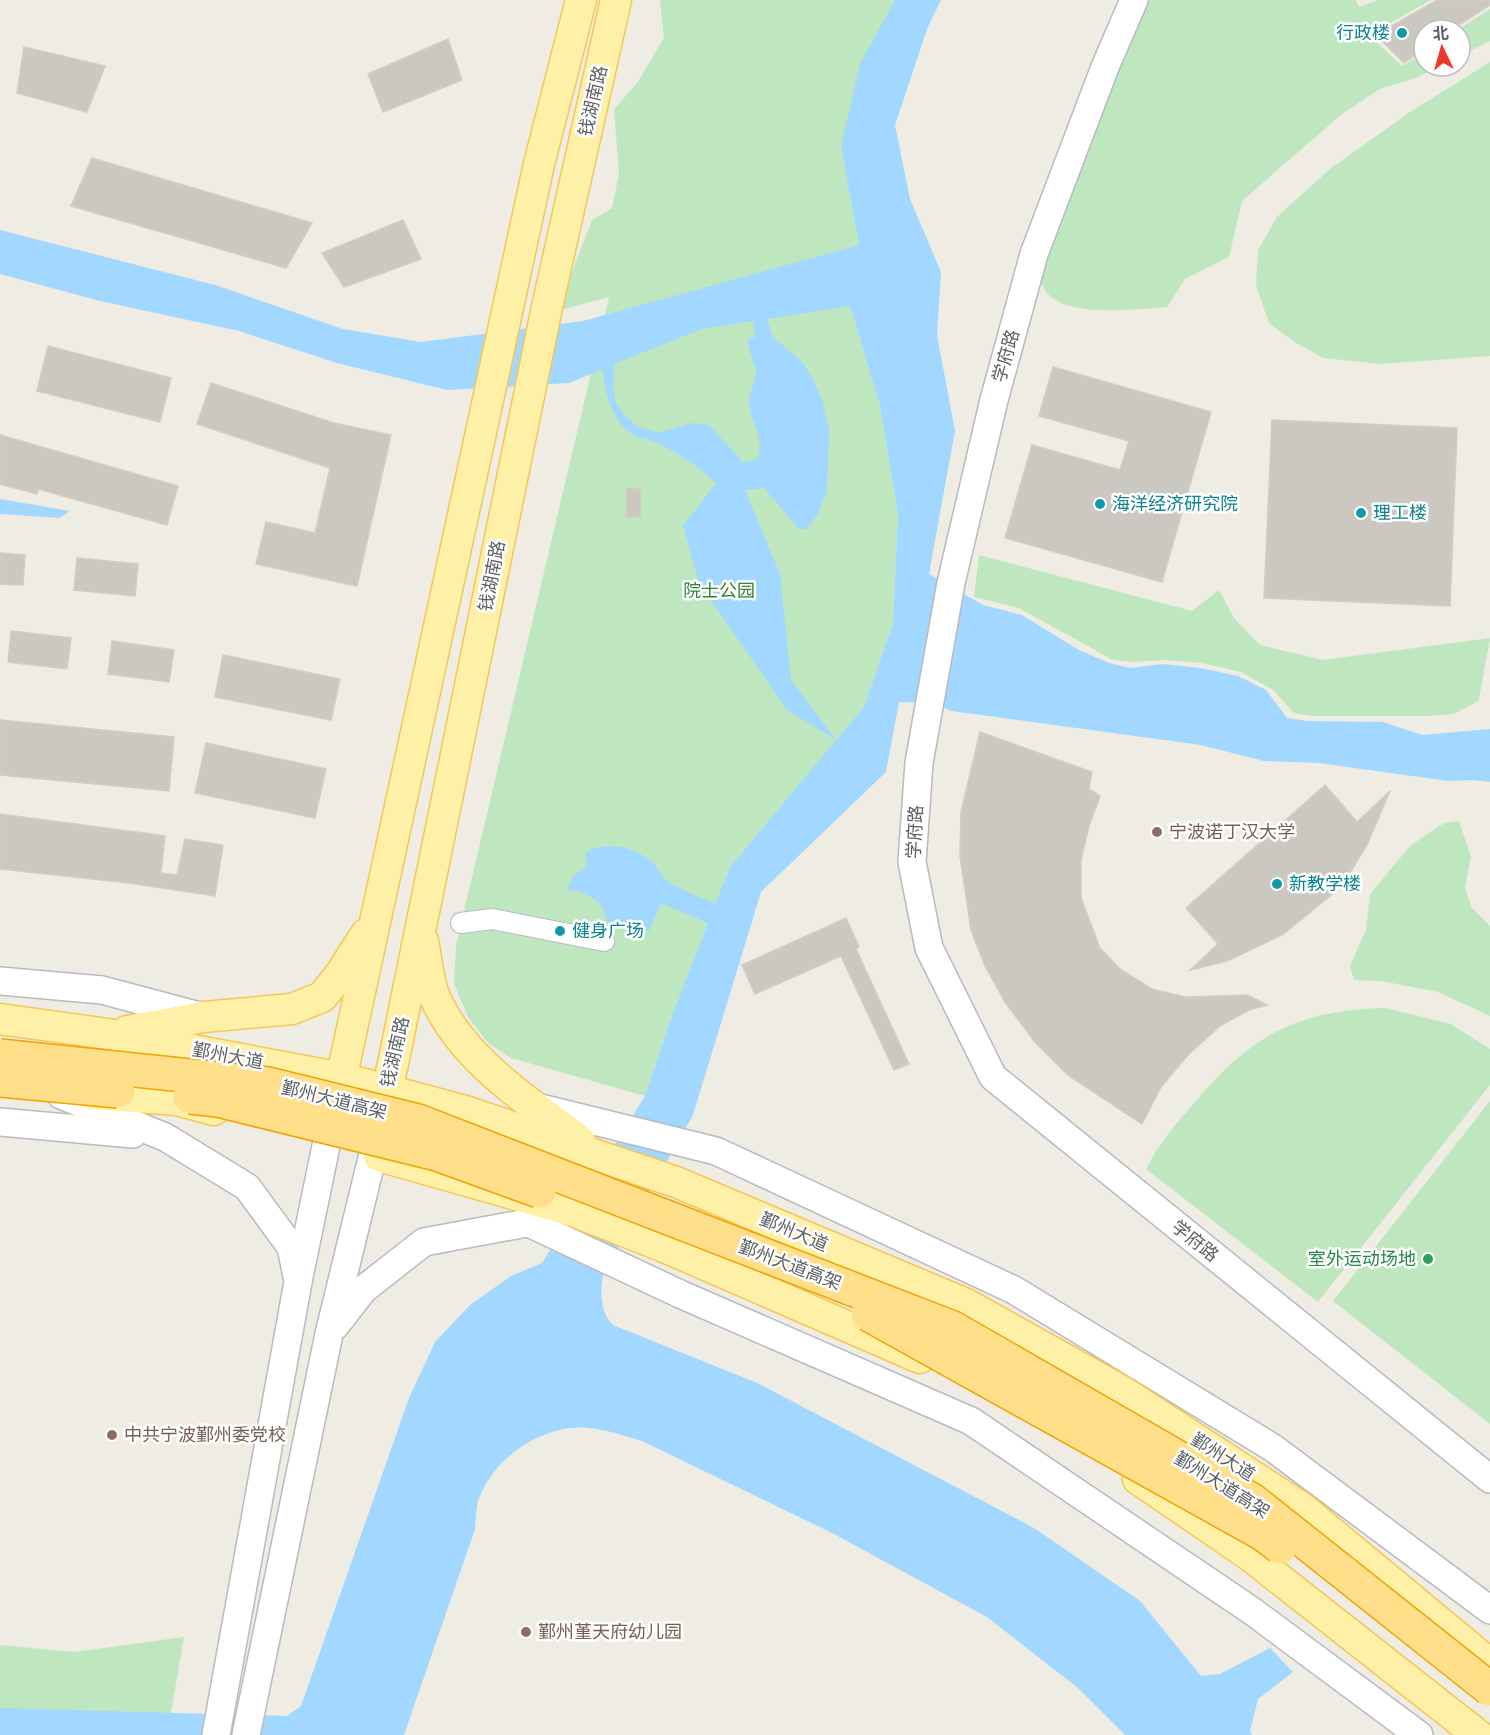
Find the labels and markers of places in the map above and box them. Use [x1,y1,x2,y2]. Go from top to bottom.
place label: 行政楼 [1336,22,1390,43]
marker: 行政楼 [1395,26,1409,40]
place label: 海洋经济研究院 [1112,493,1238,514]
marker: 海洋经济研究院 [1093,497,1107,511]
place label: 理工楼 [1373,502,1427,523]
marker: 理工楼 [1354,506,1368,520]
place label: 宁波诺丁汉大学 [1169,821,1295,842]
marker: 宁波诺丁汉大学 [1150,825,1164,839]
place label: 新教学楼 [1289,873,1361,894]
marker: 新教学楼 [1270,877,1284,891]
place label: 健身广场 [572,920,644,941]
marker: 健身广场 [553,924,567,938]
place label: 室外运动场地 [1308,1248,1416,1269]
marker: 室外运动场地 [1421,1252,1435,1266]
place label: 中共宁波鄞州委党校 [124,1424,286,1445]
marker: 中共宁波鄞州委党校 [105,1428,119,1442]
place label: 鄞州堇天府幼儿园 [538,1621,682,1642]
marker: 鄞州堇天府幼儿园 [519,1625,533,1639]

